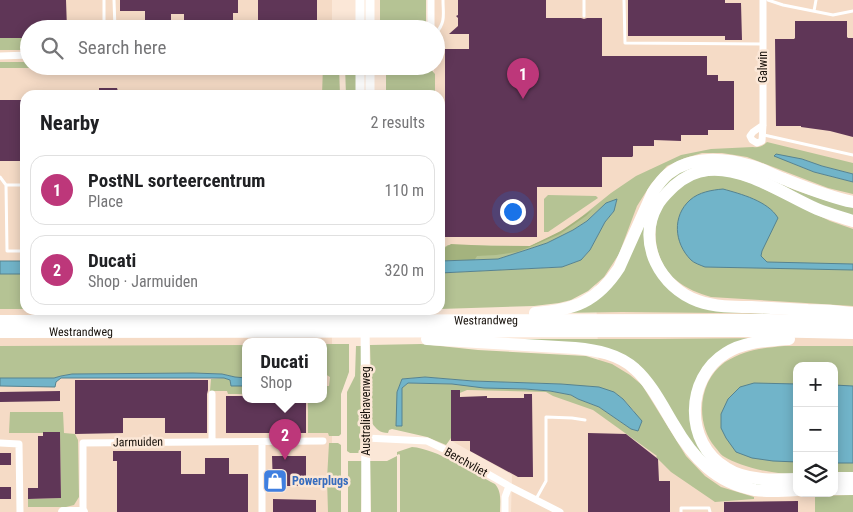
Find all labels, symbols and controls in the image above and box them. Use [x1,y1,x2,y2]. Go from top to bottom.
search box [20,20,445,75]
icon: search [38,34,66,62]
text: Search here [78,36,166,59]
street label: Galwin [756,51,770,83]
pin: 1 [507,58,539,99]
text: Nearby [40,111,99,135]
text: 2 results [370,113,425,132]
text: PostNL sorteercentrum [88,169,265,192]
text: 1 [53,181,61,200]
text: 110 m [385,181,424,200]
text: Place [88,192,123,211]
your location [500,199,526,225]
text: Ducati [88,249,136,272]
text: 2 [53,261,61,280]
text: 320 m [385,261,424,280]
text: Shop · Jarmuiden [88,272,198,291]
street label: Westrandweg [454,313,518,327]
street label: Westrandweg [49,325,113,339]
popup [242,338,327,403]
text: Ducati [260,350,309,373]
map controls [793,362,838,497]
button: + [793,362,838,407]
street label: Australiëhavenweg [359,366,373,456]
text: Shop [260,373,292,392]
button: − [793,407,838,452]
pin: 2 [269,419,301,460]
street label: Jarmuiden [113,435,163,449]
street label: Berchvliet [442,445,490,480]
button: layers [793,452,838,497]
shop icon: Powerplugs [262,468,288,494]
place label: Powerplugs [292,474,349,488]

